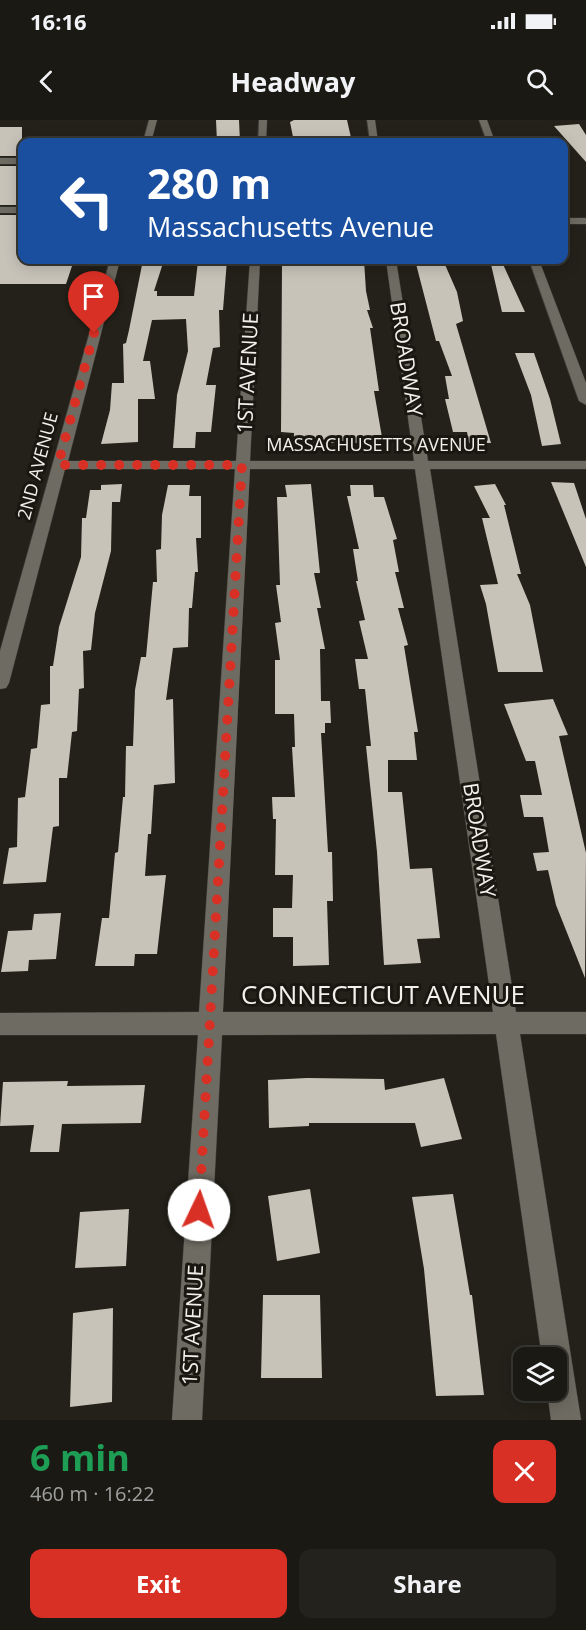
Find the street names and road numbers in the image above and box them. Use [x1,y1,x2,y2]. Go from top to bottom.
street label: BROADWAY [384,299,430,418]
street label: 1ST AVENUE [230,312,264,434]
street label: 2ND AVENUE [11,409,63,522]
street label: MASSACHUSETTS AVENUE [266,432,486,456]
street label: BROADWAY [457,780,503,899]
street label: CONNECTICUT AVENUE [241,976,525,1012]
street label: 1ST AVENUE [175,1264,209,1386]

